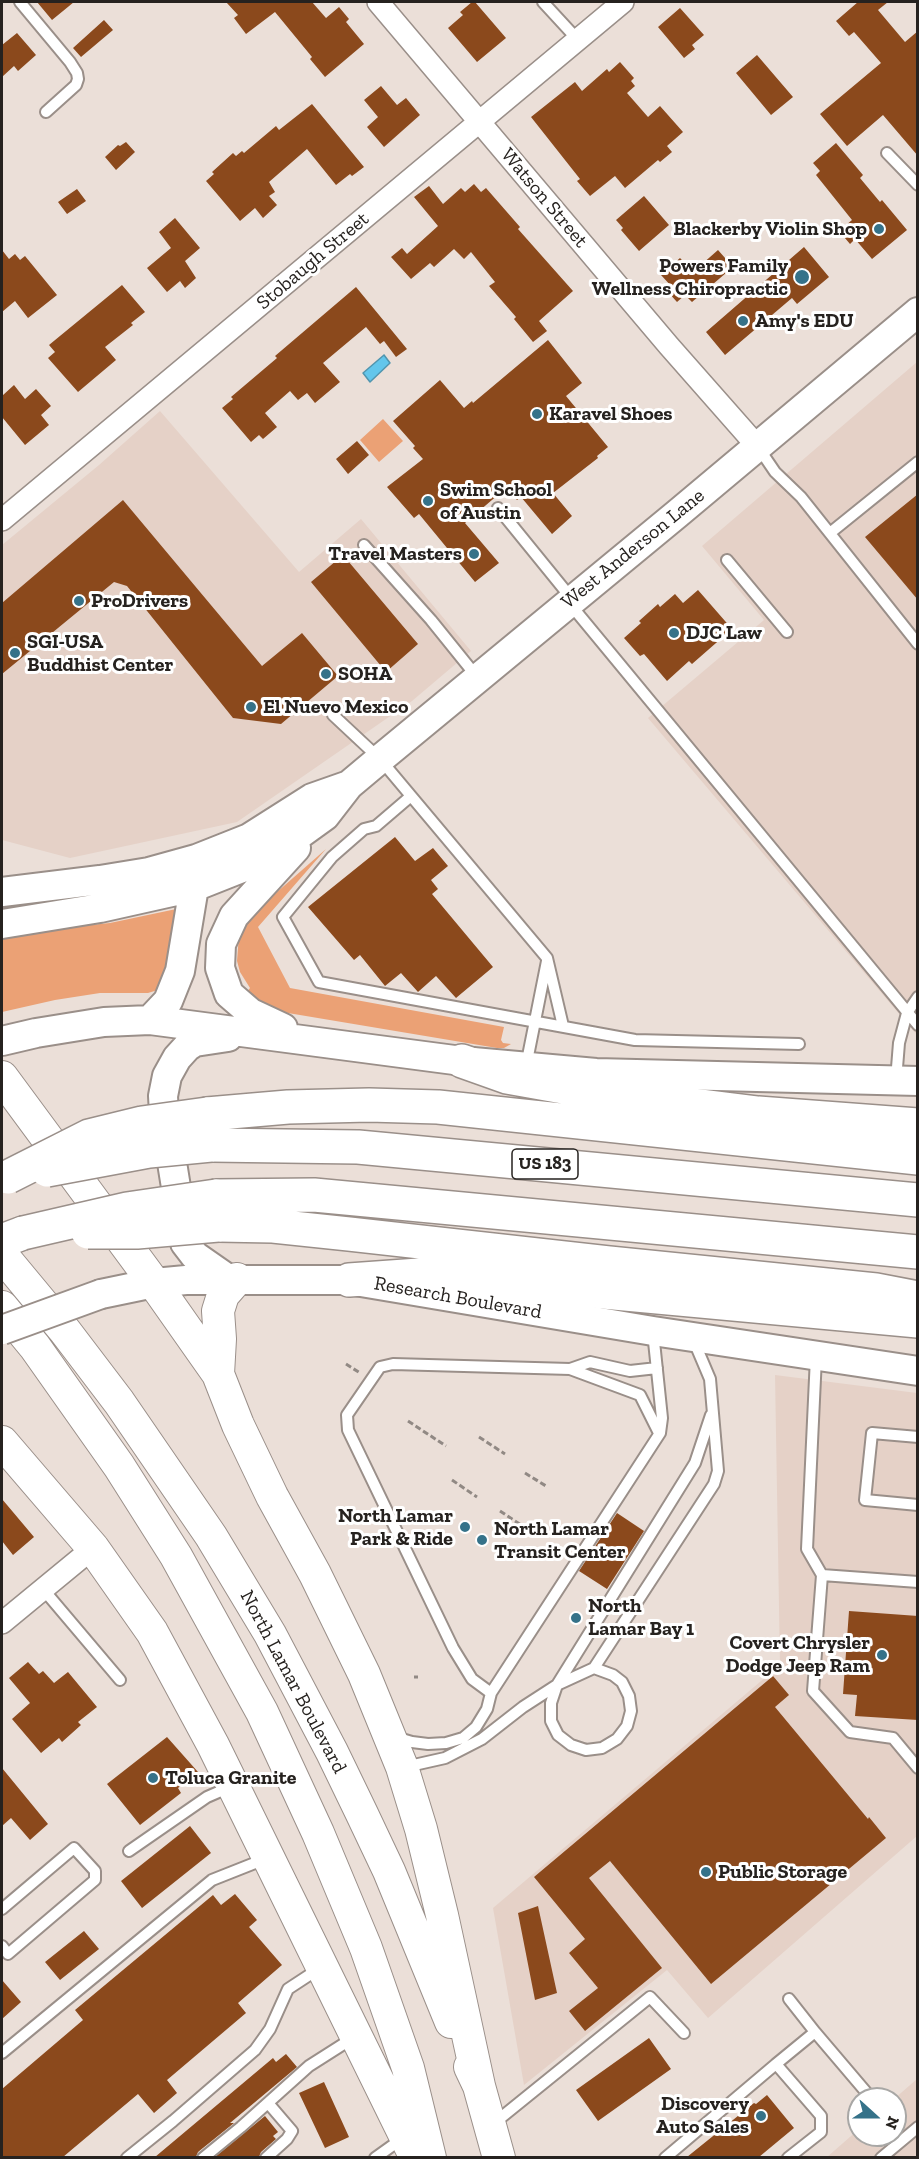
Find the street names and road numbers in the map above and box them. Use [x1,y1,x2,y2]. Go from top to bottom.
street label: Watson Street [495,143,593,253]
street label: Stobaugh Street [252,207,374,315]
street label: West Anderson Lane [556,484,710,614]
road number: US 183 [512,1149,578,1179]
street label: Research Boulevard [372,1271,544,1325]
street label: North Lamar Boulevard [235,1586,351,1778]

